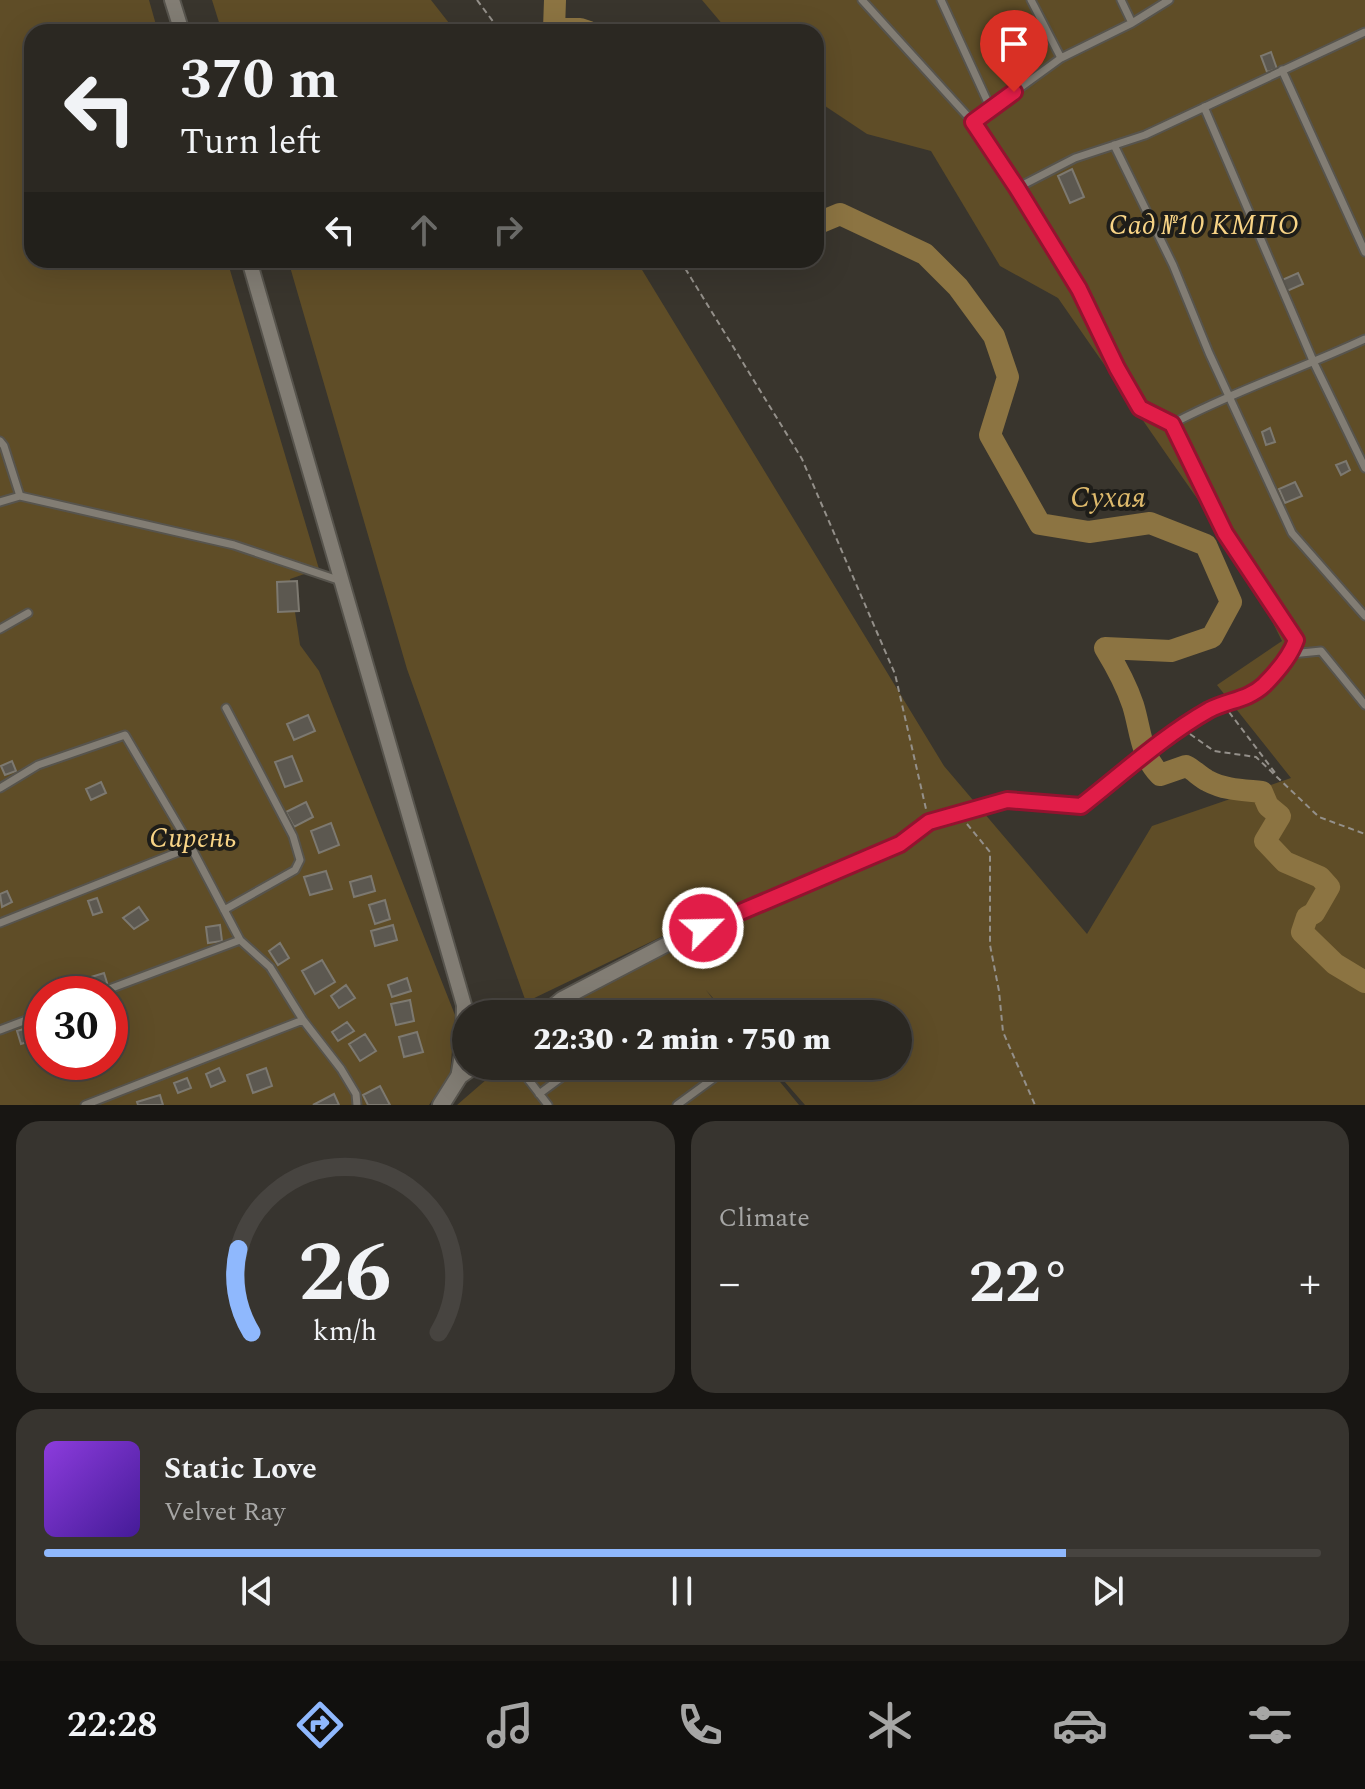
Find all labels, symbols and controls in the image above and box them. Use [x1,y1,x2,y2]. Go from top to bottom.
pin [980,10,1048,92]
icon: arrive [992,22,1036,66]
text: 370 m [180,38,339,123]
icon: left [48,56,152,160]
text: Turn left [180,115,321,170]
park label: Сад №10 КМПО [1109,204,1299,247]
icon: left [318,208,362,252]
icon: ahead [402,208,446,252]
icon: right [486,208,530,252]
water label: Сухая [1070,475,1146,521]
park label: Сирень [149,817,237,860]
position arrow [661,886,745,970]
speed limit sign: 30 [24,976,128,1080]
text: 22:30 · 2 min · 750 m [533,1017,831,1063]
text: Climate [719,1198,810,1238]
text: 26 [299,1211,392,1338]
text: 22° [969,1237,1071,1329]
text: − [719,1250,741,1317]
text: + [1299,1250,1321,1317]
text: km/h [313,1310,377,1353]
text: Static Love [164,1446,317,1492]
text: Velvet Ray [164,1492,285,1532]
icon: previous [235,1569,279,1613]
icon: pause [660,1569,704,1613]
icon: next [1086,1569,1130,1613]
icon: directions [292,1697,348,1753]
icon: music [482,1697,538,1753]
icon: phone [672,1697,728,1753]
icon: climate [862,1697,918,1753]
icon: car [1052,1697,1108,1753]
icon: filters [1242,1697,1298,1753]
text: 22:28 [67,1698,157,1753]

